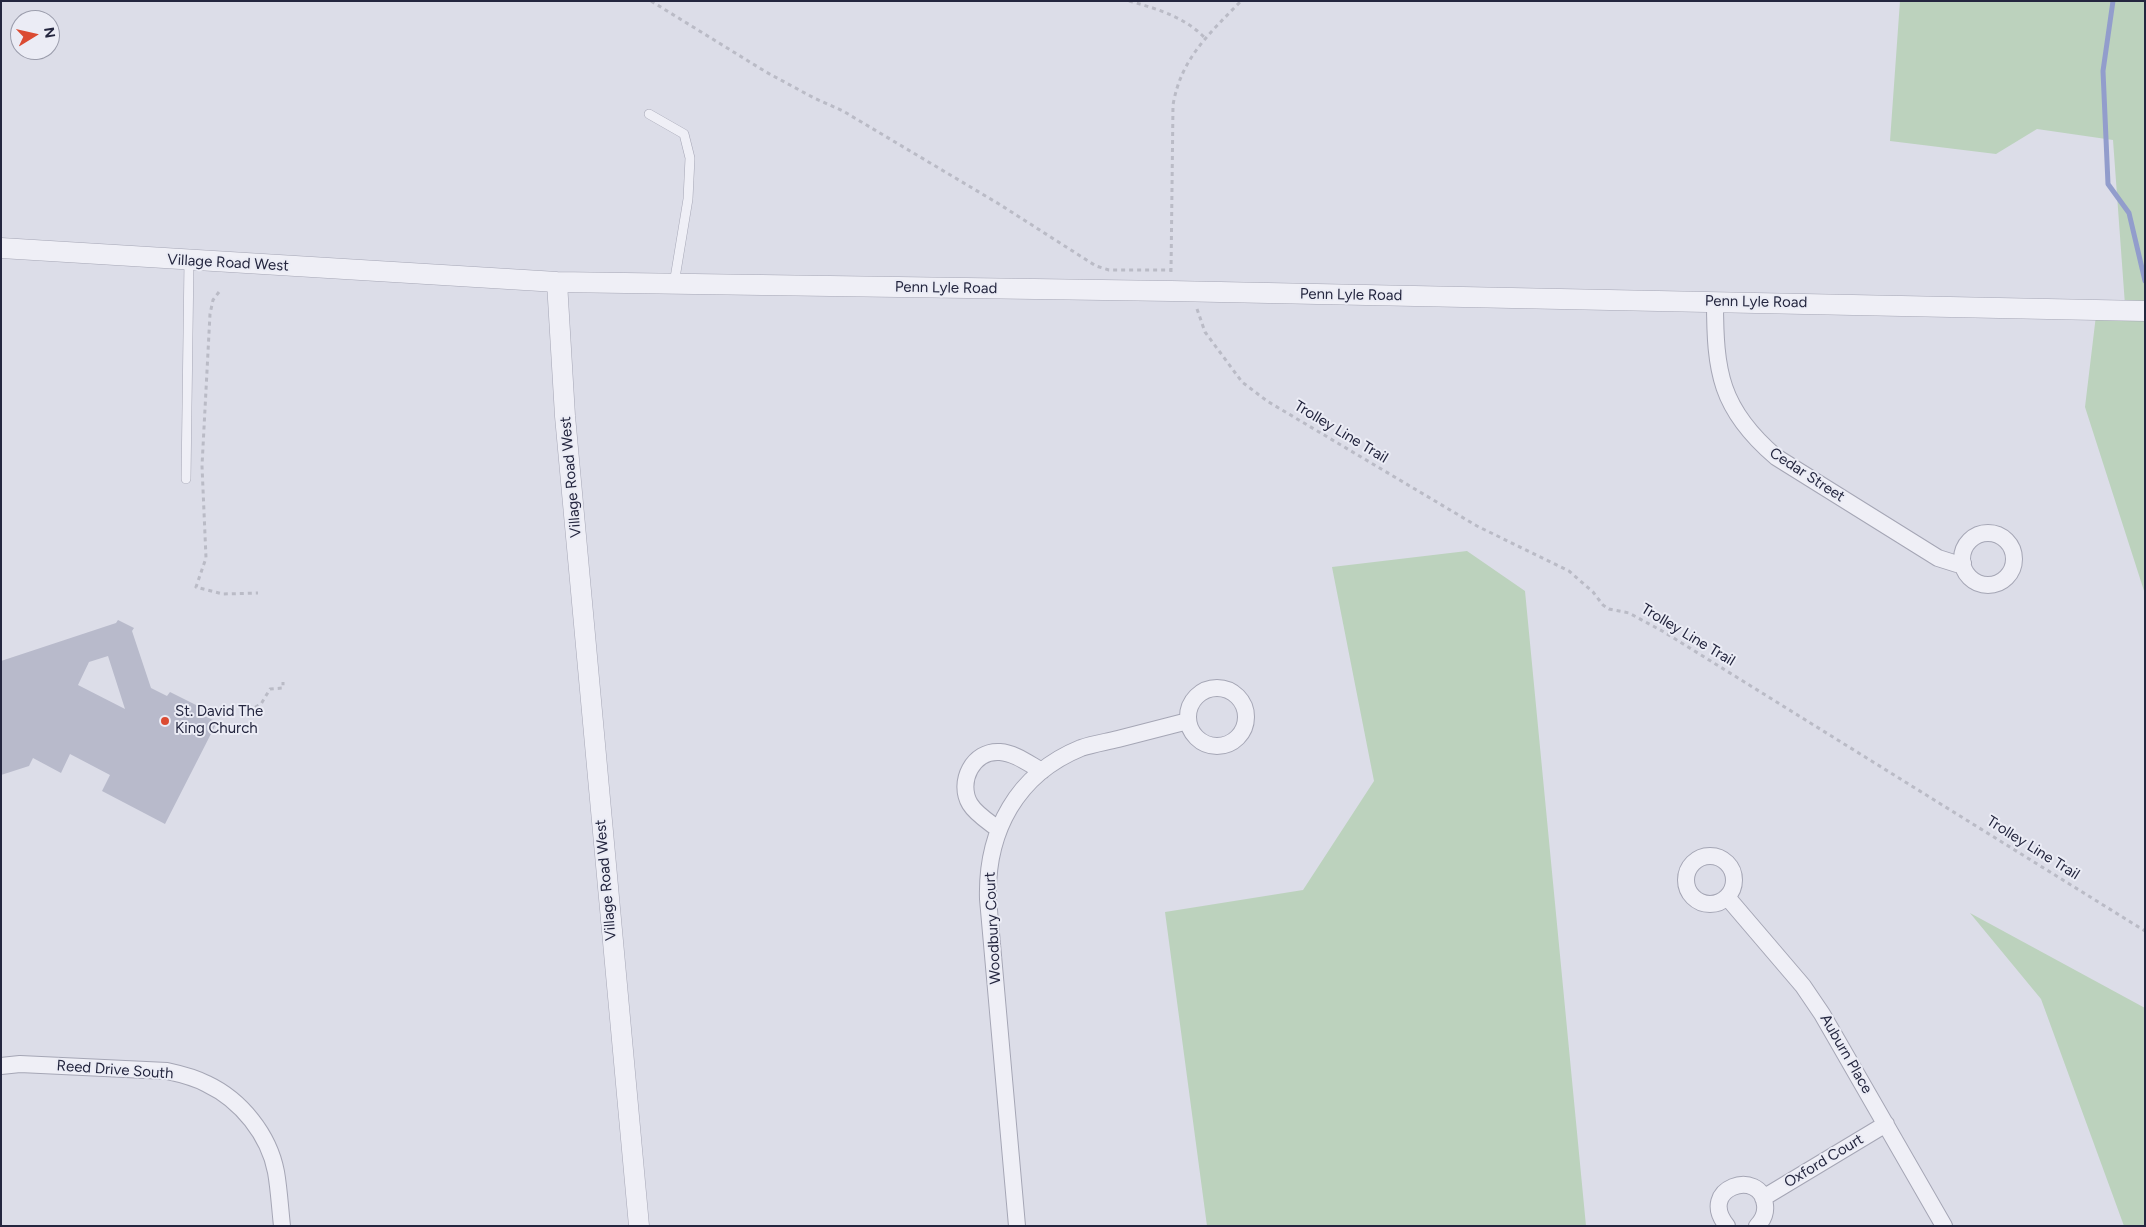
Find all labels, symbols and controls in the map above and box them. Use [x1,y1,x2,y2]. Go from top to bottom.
north arrow [10,10,60,60]
text: N [40,26,59,39]
street label: Village Road West [167,251,289,275]
street label: Penn Lyle Road [895,278,997,298]
street label: Penn Lyle Road [1300,285,1402,305]
street label: Penn Lyle Road [1705,292,1807,312]
street label: Trolley Line Trail [1291,397,1391,467]
street label: Village Road West [557,416,585,538]
street label: Cedar Street [1766,444,1848,506]
street label: Trolley Line Trail [1638,600,1738,670]
place label: St. David The King Church [175,703,263,738]
marker: St. David The King Church [159,715,171,727]
street label: Trolley Line Trail [1983,812,2083,884]
street label: Village Road West [592,819,620,941]
street label: Woodbury Court [981,871,1005,985]
street label: Auburn Place [1816,1011,1876,1097]
street label: Reed Drive South [56,1057,174,1083]
street label: Oxford Court [1781,1130,1867,1192]

